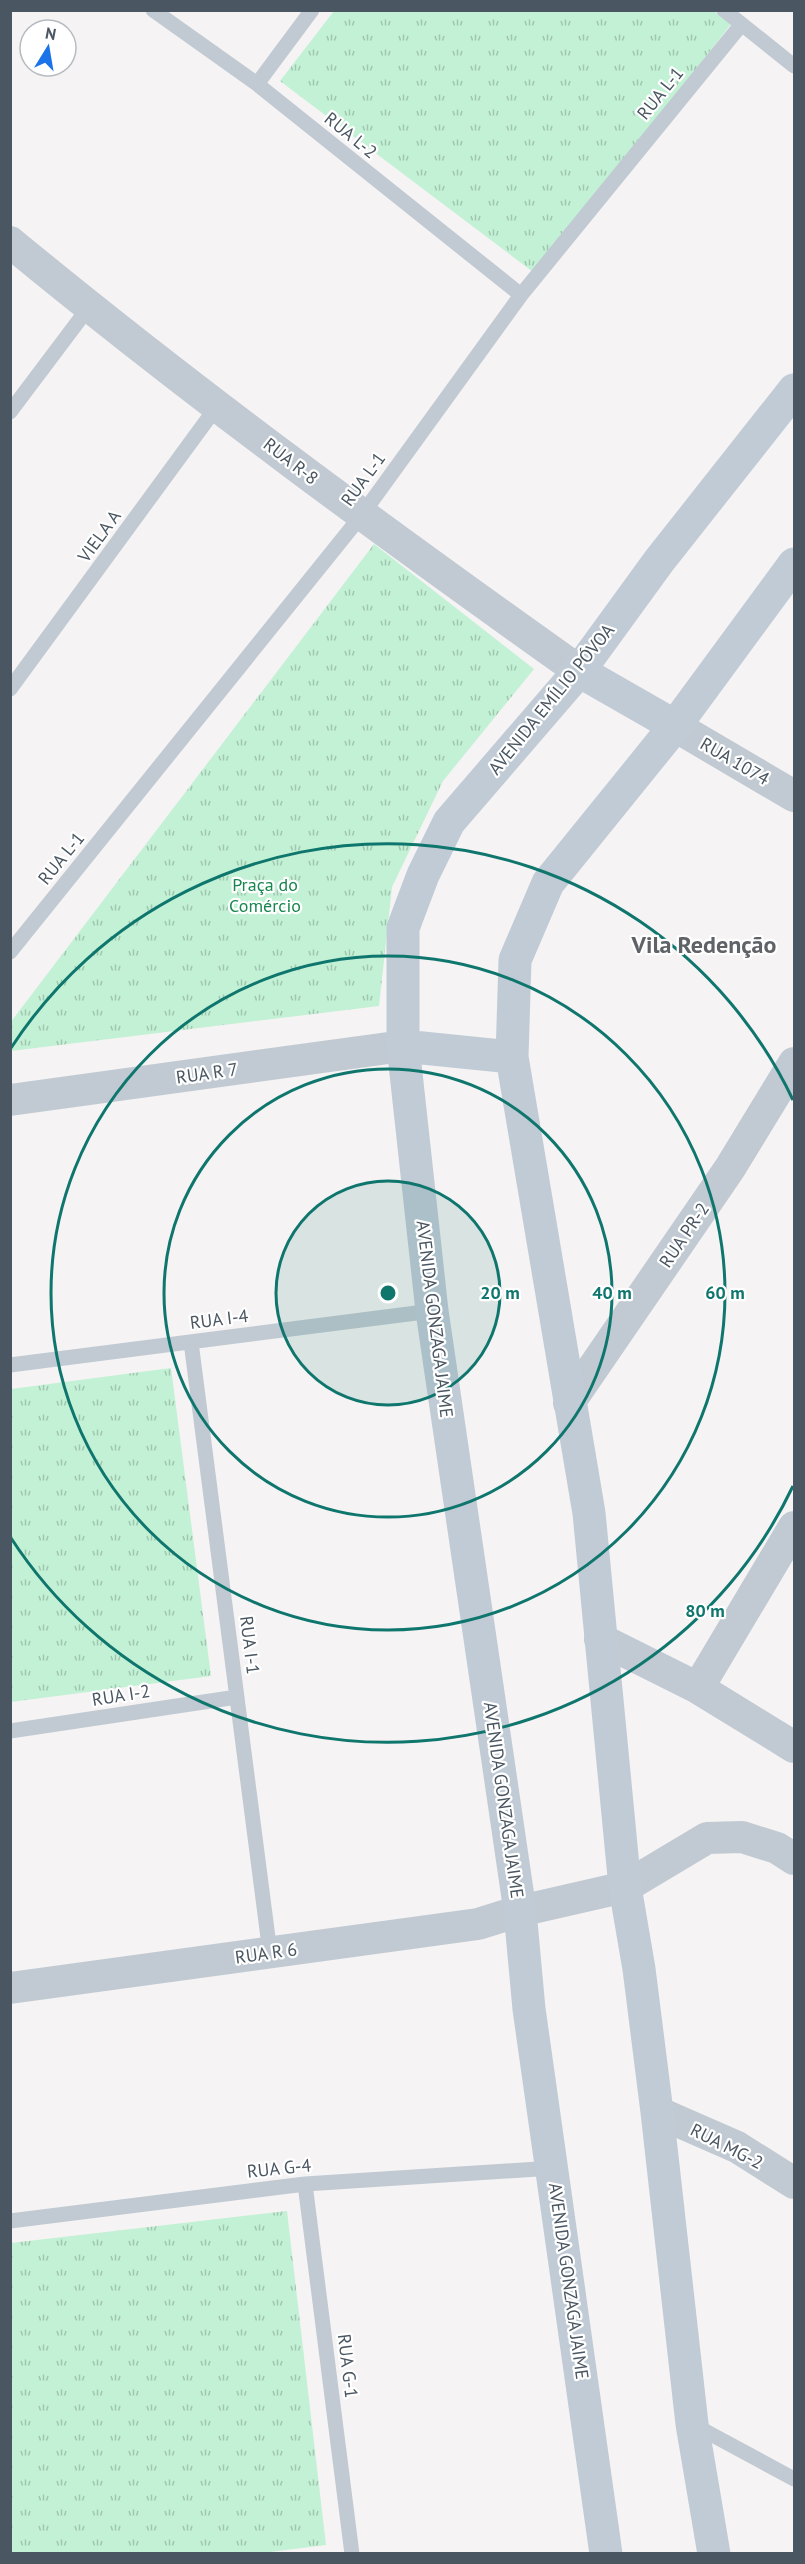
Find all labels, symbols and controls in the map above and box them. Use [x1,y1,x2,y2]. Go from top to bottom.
north arrow [18,18,78,78]
text: N [44,22,58,44]
street label: RUA L-1 [632,62,688,124]
street label: RUA L-2 [320,107,382,163]
street label: RUA R-8 [259,432,323,490]
street label: RUA L-1 [336,447,390,511]
street label: VIELA A [72,505,126,567]
street label: AVENIDA EMÍLIO PÓVOA [483,619,619,779]
street label: RUA 1074 [696,732,774,790]
street label: RUA L-1 [33,827,89,889]
park label: Praça do Comércio [229,873,301,917]
district label: Vila Redenção [631,929,777,960]
street label: RUA R 7 [175,1057,239,1089]
street label: RUA PR-2 [654,1198,714,1272]
street label: AVENIDA GONZAGA JAIME [411,1219,459,1419]
text: 20 m [480,1281,520,1304]
text: 40 m [592,1281,632,1304]
text: 60 m [705,1281,745,1304]
centre of rings [378,1283,398,1303]
street label: RUA I-4 [189,1304,250,1334]
text: 80 m [685,1599,725,1622]
street label: RUA I-1 [235,1615,265,1675]
street label: RUA I-2 [90,1679,152,1711]
street label: AVENIDA GONZAGA JAIME [479,1700,529,1900]
street label: RUA R 6 [234,1937,298,1969]
street label: RUA MG-2 [687,2118,767,2174]
street label: RUA G-4 [246,2153,312,2183]
street label: AVENIDA GONZAGA JAIME [544,2181,594,2381]
street label: RUA G-1 [333,2333,363,2399]

